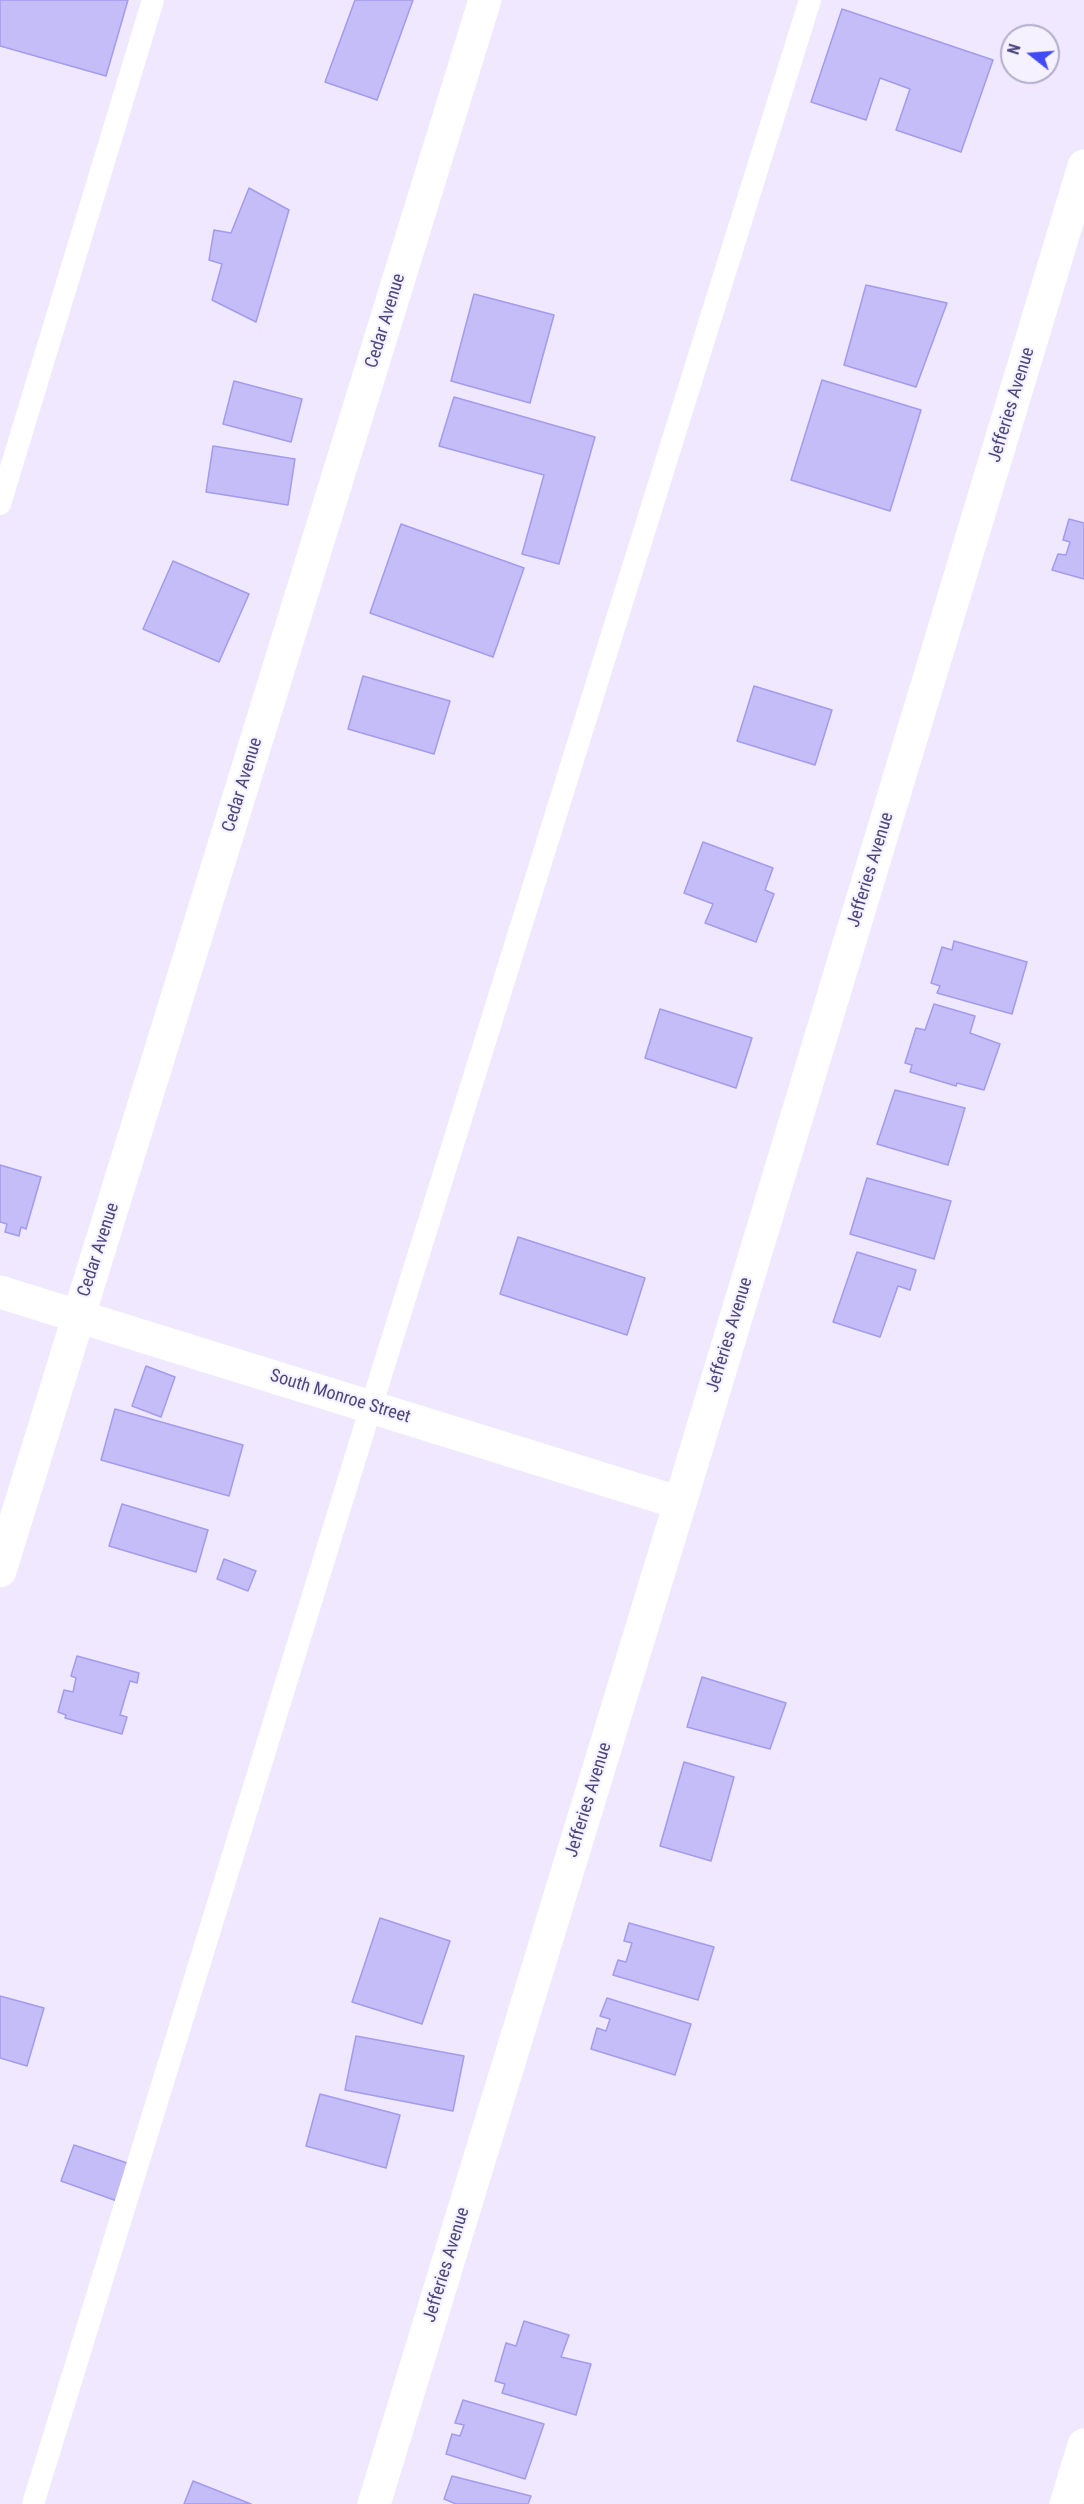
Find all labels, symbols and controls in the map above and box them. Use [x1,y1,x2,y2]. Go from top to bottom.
north arrow [1000,24,1060,84]
text: N [1004,42,1025,57]
street label: Cedar Avenue [361,271,411,371]
street label: Jefferies Avenue [984,345,1040,465]
street label: Cedar Avenue [218,735,268,835]
street label: Jefferies Avenue [843,810,899,930]
street label: Cedar Avenue [74,1200,124,1300]
street label: Jefferies Avenue [702,1275,758,1395]
street label: South Monroe Street [267,1365,413,1429]
street label: Jefferies Avenue [561,1740,617,1860]
street label: Jefferies Avenue [419,2205,475,2325]

